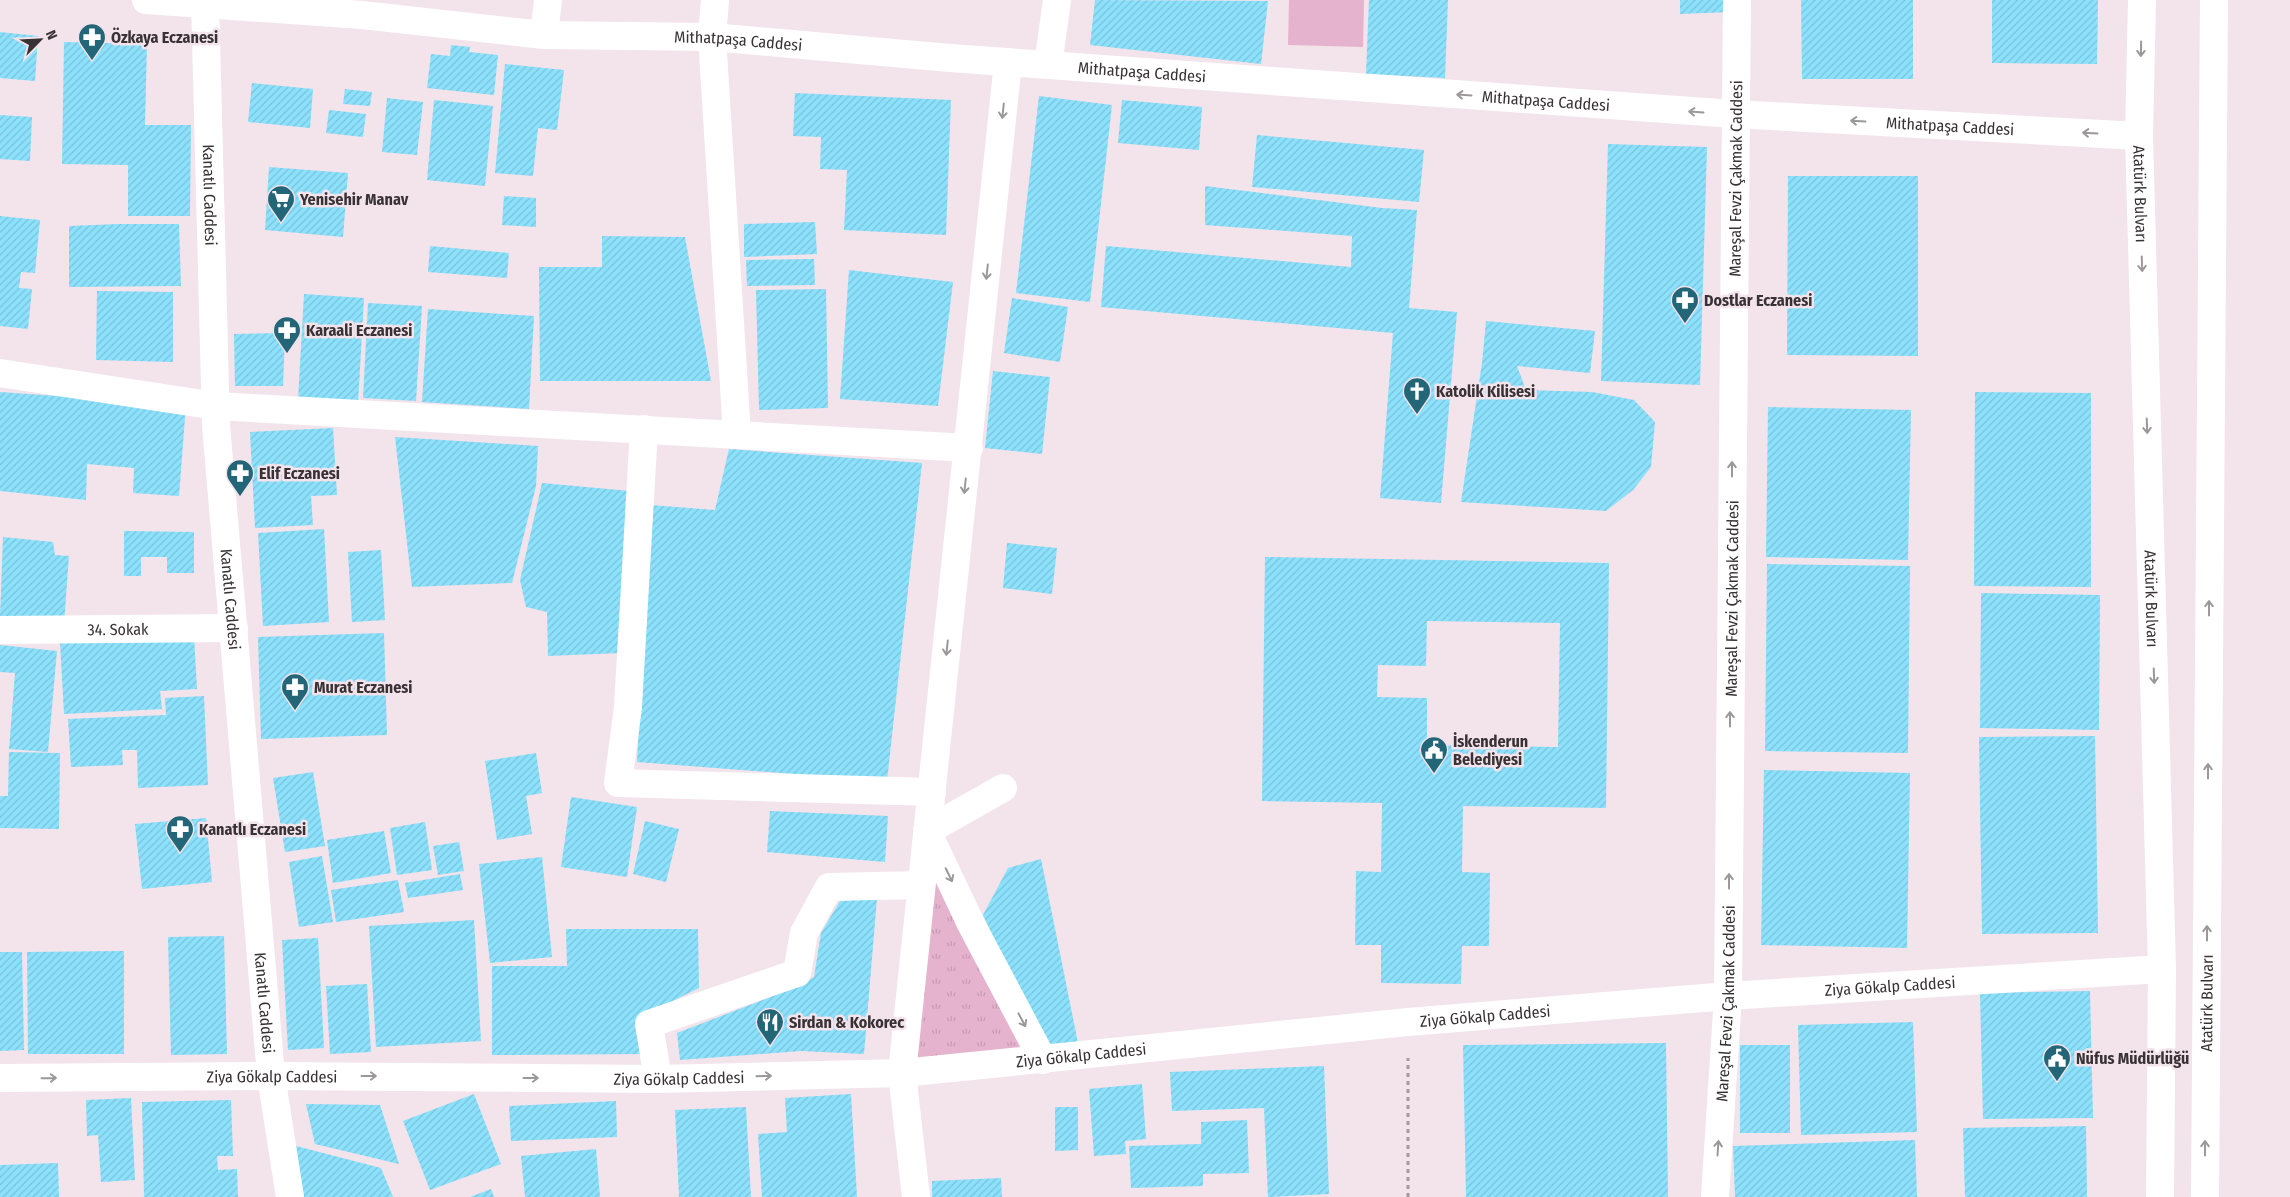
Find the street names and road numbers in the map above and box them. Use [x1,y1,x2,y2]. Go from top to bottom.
street label: Mithatpaşa Caddesi [674,28,803,55]
street label: Mithatpaşa Caddesi [1077,58,1207,86]
street label: Mareşal Fevzi Çakmak Caddesi [1725,80,1746,277]
street label: Mithatpaşa Caddesi [1481,87,1611,115]
street label: Mithatpaşa Caddesi [1885,113,2015,139]
street label: Kanatlı Caddesi [199,144,220,246]
street label: Atatürk Bulvarı [2129,145,2151,243]
street label: Mareşal Fevzi Çakmak Caddesi [1722,500,1743,697]
street label: Kanatlı Caddesi [216,548,244,651]
street label: Atatürk Bulvarı [2140,550,2162,648]
street label: 34. Sokak [87,620,149,639]
street label: Mareşal Fevzi Çakmak Caddesi [1712,905,1739,1102]
street label: Kanatlı Caddesi [251,952,278,1054]
street label: Atatürk Bulvarı [2197,954,2217,1052]
street label: Ziya Gökalp Caddesi [1824,973,1956,1000]
street label: Ziya Gökalp Caddesi [1419,1001,1551,1031]
street label: Ziya Gökalp Caddesi [1015,1039,1147,1071]
street label: Ziya Gökalp Caddesi [206,1067,338,1087]
street label: Ziya Gökalp Caddesi [613,1068,745,1089]

